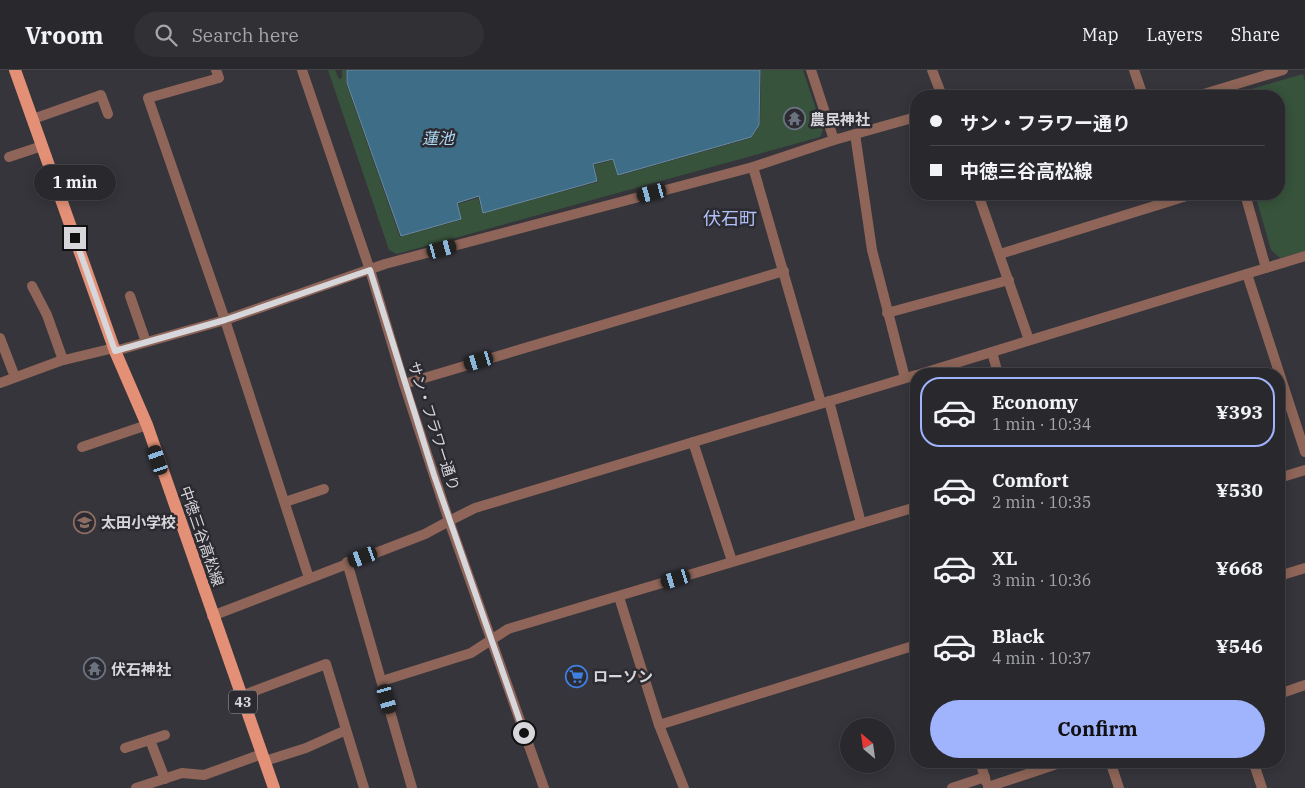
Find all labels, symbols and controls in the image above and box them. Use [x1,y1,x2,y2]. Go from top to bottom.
search box [134,12,484,57]
text: Vroom [25,19,104,51]
icon: search [152,21,180,49]
text: Search here [192,23,299,47]
text: Map [1082,23,1119,46]
text: Layers [1147,23,1203,46]
text: Share [1231,23,1280,46]
temple icon: 農民神社 [782,107,806,131]
place label: 農民神社 [810,110,870,129]
text: サン・フラワー通り [960,111,1131,135]
water label: 蓮池 [422,128,456,148]
text: 中徳三谷高松線 [960,159,1093,183]
callout: 1 min [34,166,116,200]
text: 1 min [53,172,97,192]
car [635,182,668,204]
district label: 伏石町 [703,207,757,230]
route end [64,227,86,249]
car [425,238,458,260]
car [462,349,495,373]
street label: サン・フラワー通り [404,359,464,493]
icon: car [932,390,977,435]
text: Economy [992,390,1078,414]
text: ¥393 [1216,400,1263,424]
text: 1 min · 10:34 [992,414,1091,434]
car [146,443,169,477]
icon: car [932,468,977,513]
text: Comfort [992,468,1069,492]
text: ¥530 [1216,478,1263,502]
street label: 中徳三谷高松線 [176,483,228,589]
text: 2 min · 10:35 [992,492,1091,512]
school or university icon: 太田小学校 [73,510,97,534]
place label: 太田小学校 [101,513,176,532]
car [346,545,379,569]
icon: car [932,546,977,591]
text: XL [992,546,1018,570]
text: ¥668 [1216,556,1263,580]
car [659,567,692,591]
text: 3 min · 10:36 [992,570,1091,590]
icon: car [932,624,977,669]
text: Black [992,624,1044,648]
text: ¥546 [1216,634,1263,658]
text: 4 min · 10:37 [992,648,1091,668]
temple icon: 伏石神社 [83,657,107,681]
place label: 伏石神社 [111,660,171,679]
supermarket icon: ローソン [565,664,589,688]
place label: ローソン [593,667,653,686]
car [375,683,398,715]
road number: 43 [229,690,257,714]
button: Confirm [930,700,1265,758]
north arrow [840,718,895,772]
map controls [840,718,895,773]
route start [513,722,535,744]

